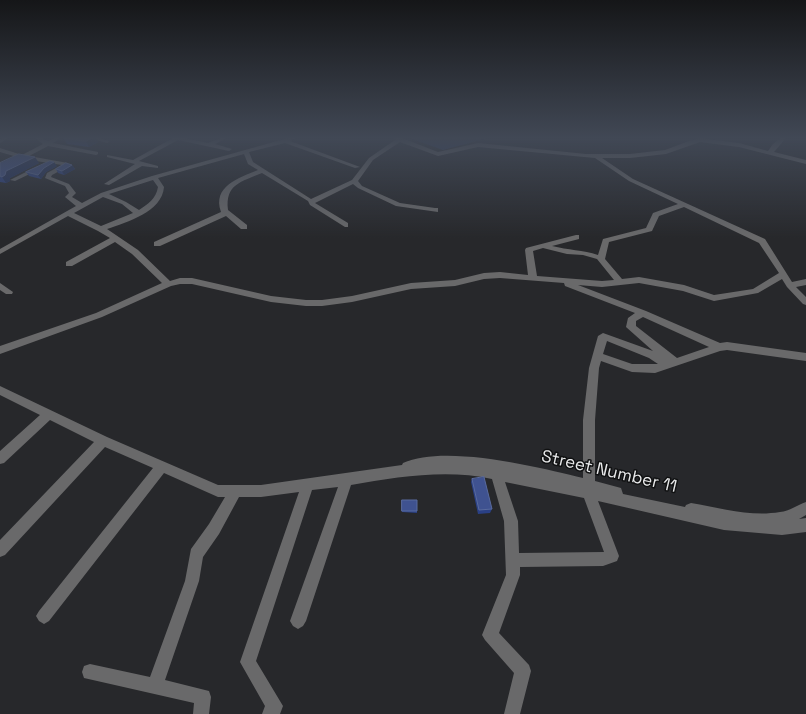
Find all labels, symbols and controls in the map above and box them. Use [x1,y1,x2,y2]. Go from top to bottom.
street label: Street Number 11 [539,446,679,498]

